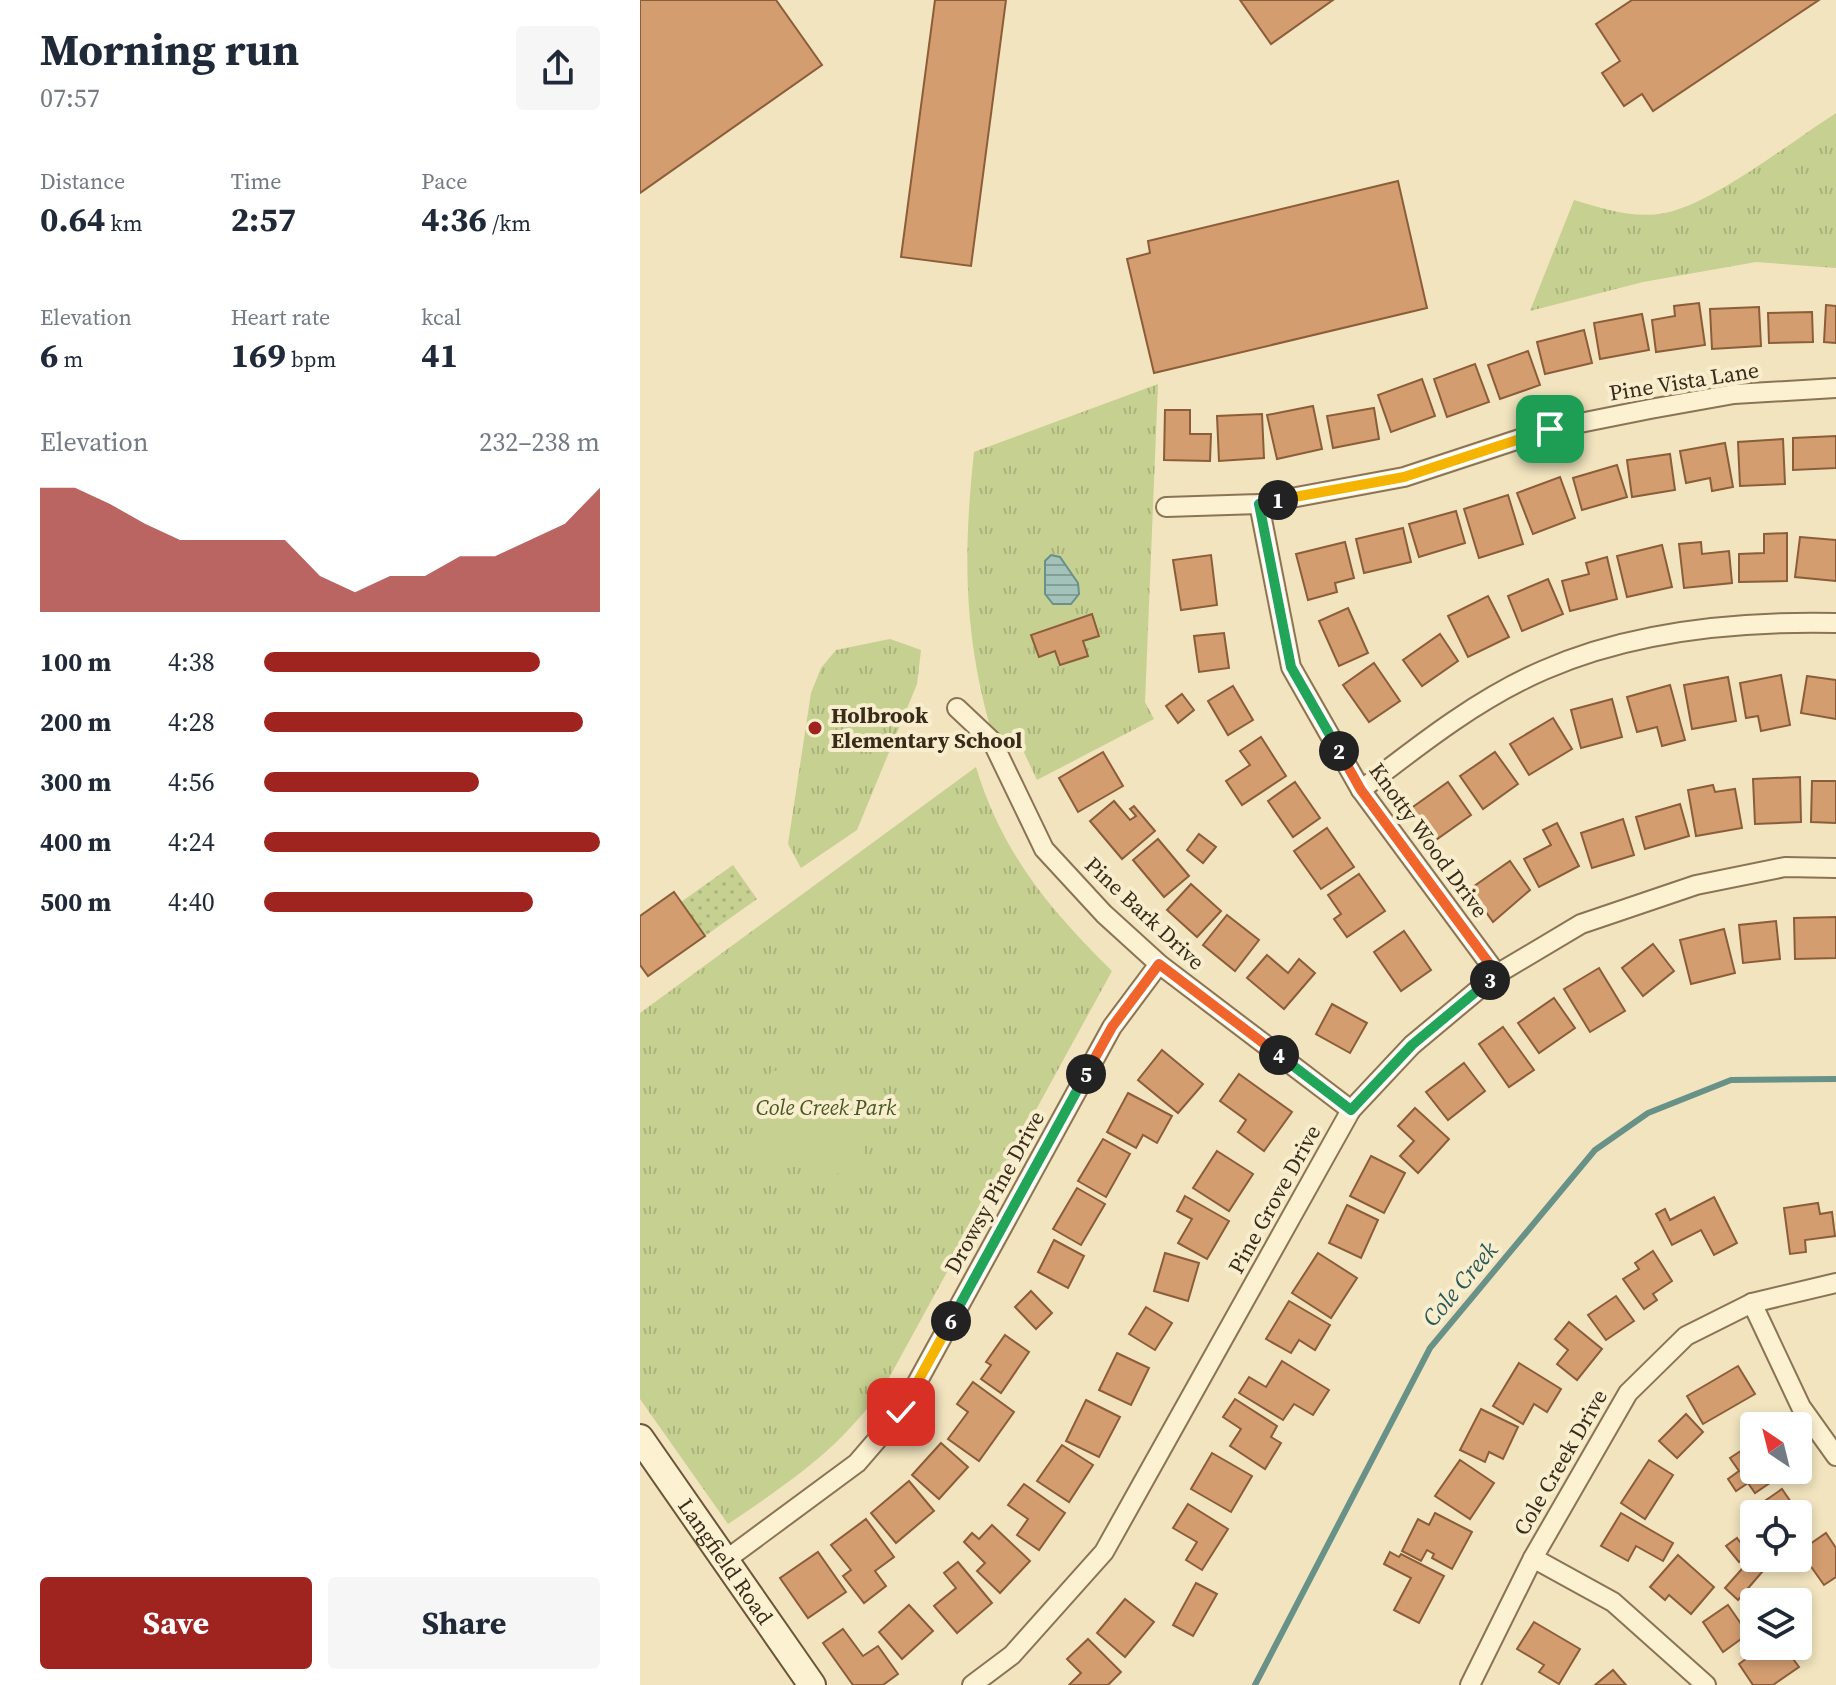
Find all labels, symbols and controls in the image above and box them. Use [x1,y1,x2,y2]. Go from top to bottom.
text: Morning run [40,19,299,80]
button: share [516,26,600,110]
text: 07:57 [40,80,100,116]
text: Distance [40,166,125,196]
text: Time [231,166,282,196]
text: Pace [421,166,467,196]
text: 0.64 [40,196,105,242]
text: 2:57 [231,196,296,242]
text: 4:36 [421,196,487,242]
text: km [105,208,142,238]
text: /km [487,208,531,238]
text: Elevation [40,302,132,332]
text: Heart rate [231,302,330,332]
text: kcal [421,302,461,332]
text: 6 [40,332,58,378]
text: 169 [231,332,286,378]
text: 41 [421,332,458,378]
text: m [58,344,83,374]
text: bpm [286,344,336,374]
street label: Pine Vista Lane [1607,354,1761,408]
pin [1516,395,1584,463]
icon: arrive [1528,407,1572,451]
text: Elevation [40,424,149,460]
text: 232–238 m [479,424,600,460]
pin: 1 [1258,480,1298,520]
text: 1 [1272,485,1284,515]
text: 100 m [40,644,111,680]
text: 4:38 [168,644,215,680]
place label: Holbrook Elementary School [831,700,1022,755]
text: 200 m [40,704,111,740]
text: 4:28 [168,704,215,740]
marker: Holbrook Elementary School [806,719,824,737]
pin: 2 [1319,731,1359,771]
text: 2 [1333,736,1345,766]
street label: Knotty Wood Drive [1363,757,1495,923]
text: 300 m [40,764,111,800]
text: 4:56 [168,764,215,800]
text: 400 m [40,824,111,860]
text: 4:24 [168,824,215,860]
street label: Pine Bark Drive [1079,850,1211,976]
text: 500 m [40,884,111,920]
text: 4:40 [168,884,215,920]
pin: 3 [1470,960,1510,1000]
text: 3 [1484,965,1496,995]
pin: 4 [1259,1035,1299,1075]
text: 4 [1273,1040,1285,1070]
pin: 5 [1066,1054,1106,1094]
text: 5 [1080,1059,1092,1089]
park label: Cole Creek Park [756,1092,897,1122]
street label: Drowsy Pine Drive [937,1105,1051,1279]
street label: Pine Grove Drive [1221,1119,1327,1279]
water label: Cole Creek [1414,1234,1505,1333]
pin: 6 [931,1301,971,1341]
text: 6 [945,1306,957,1336]
pin [867,1378,935,1446]
street label: Cole Creek Drive [1506,1383,1614,1541]
icon: check [879,1390,923,1434]
north arrow [1740,1412,1812,1484]
map controls [1740,1412,1812,1660]
street label: Langfield Road [671,1492,780,1631]
button: locate [1740,1500,1812,1572]
button: Save [40,1577,312,1669]
button: Share [328,1577,600,1669]
button: layers [1740,1588,1812,1660]

